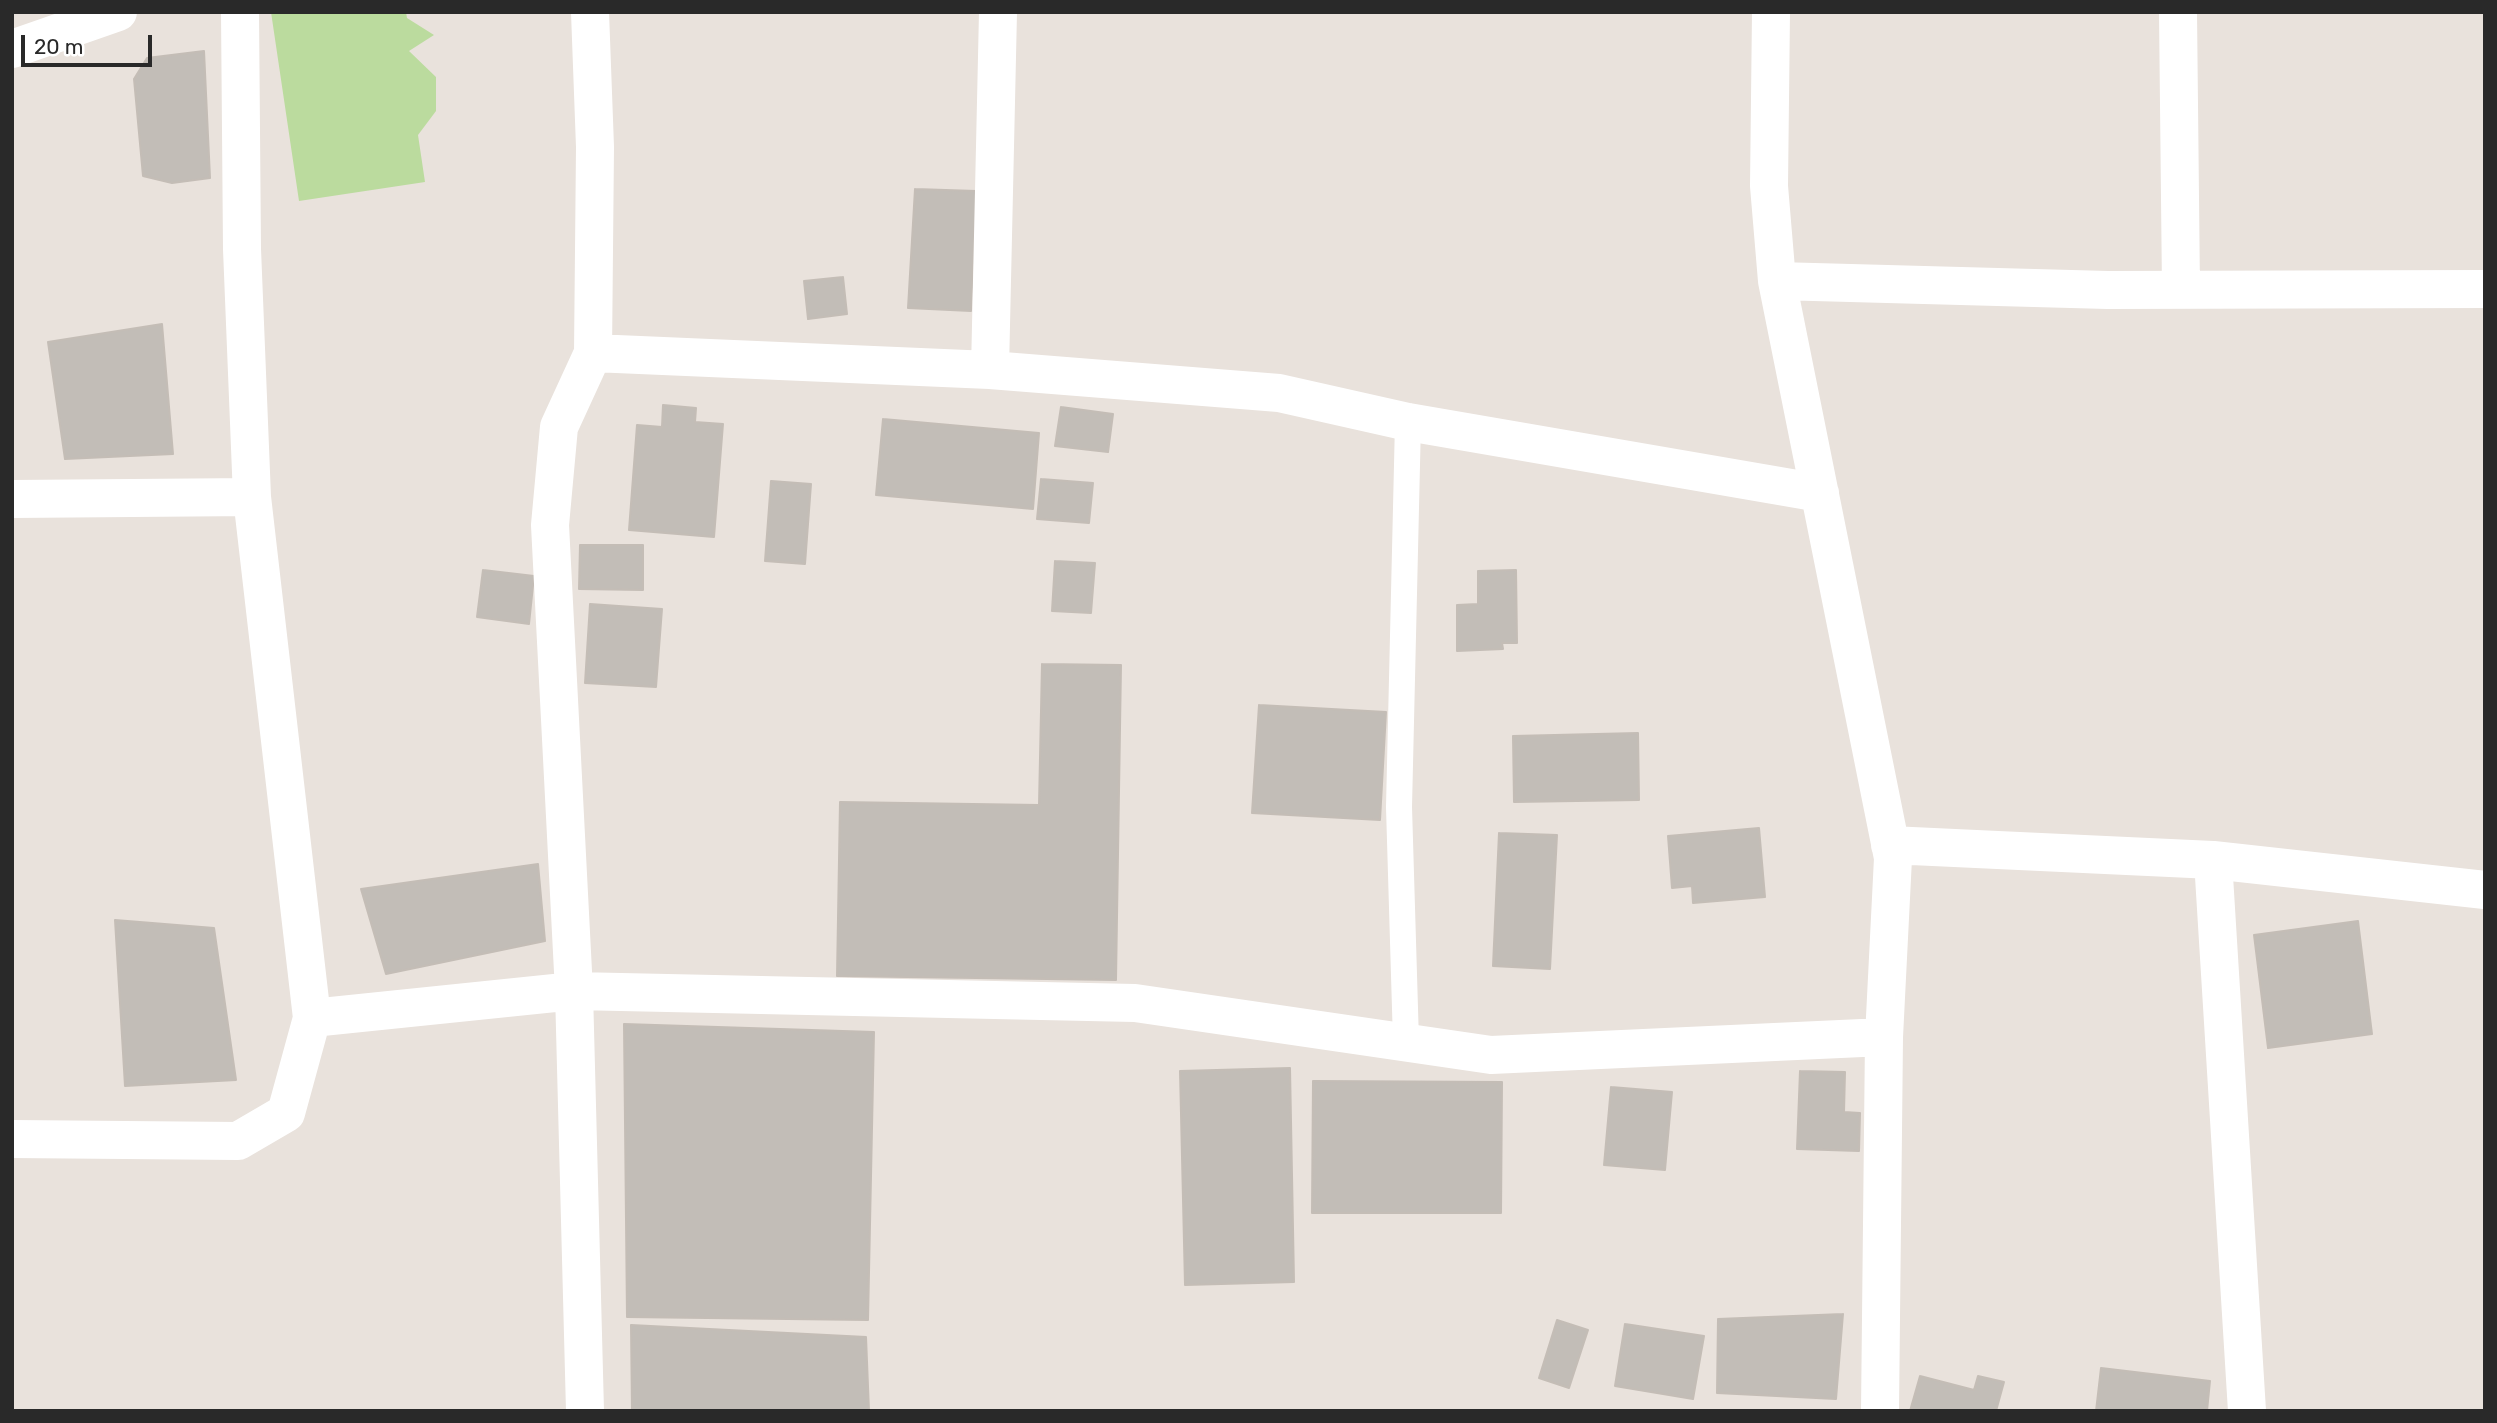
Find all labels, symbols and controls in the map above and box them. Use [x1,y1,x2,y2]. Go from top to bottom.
scale bar [24,21,156,65]
text: 20 m [34,34,83,59]

